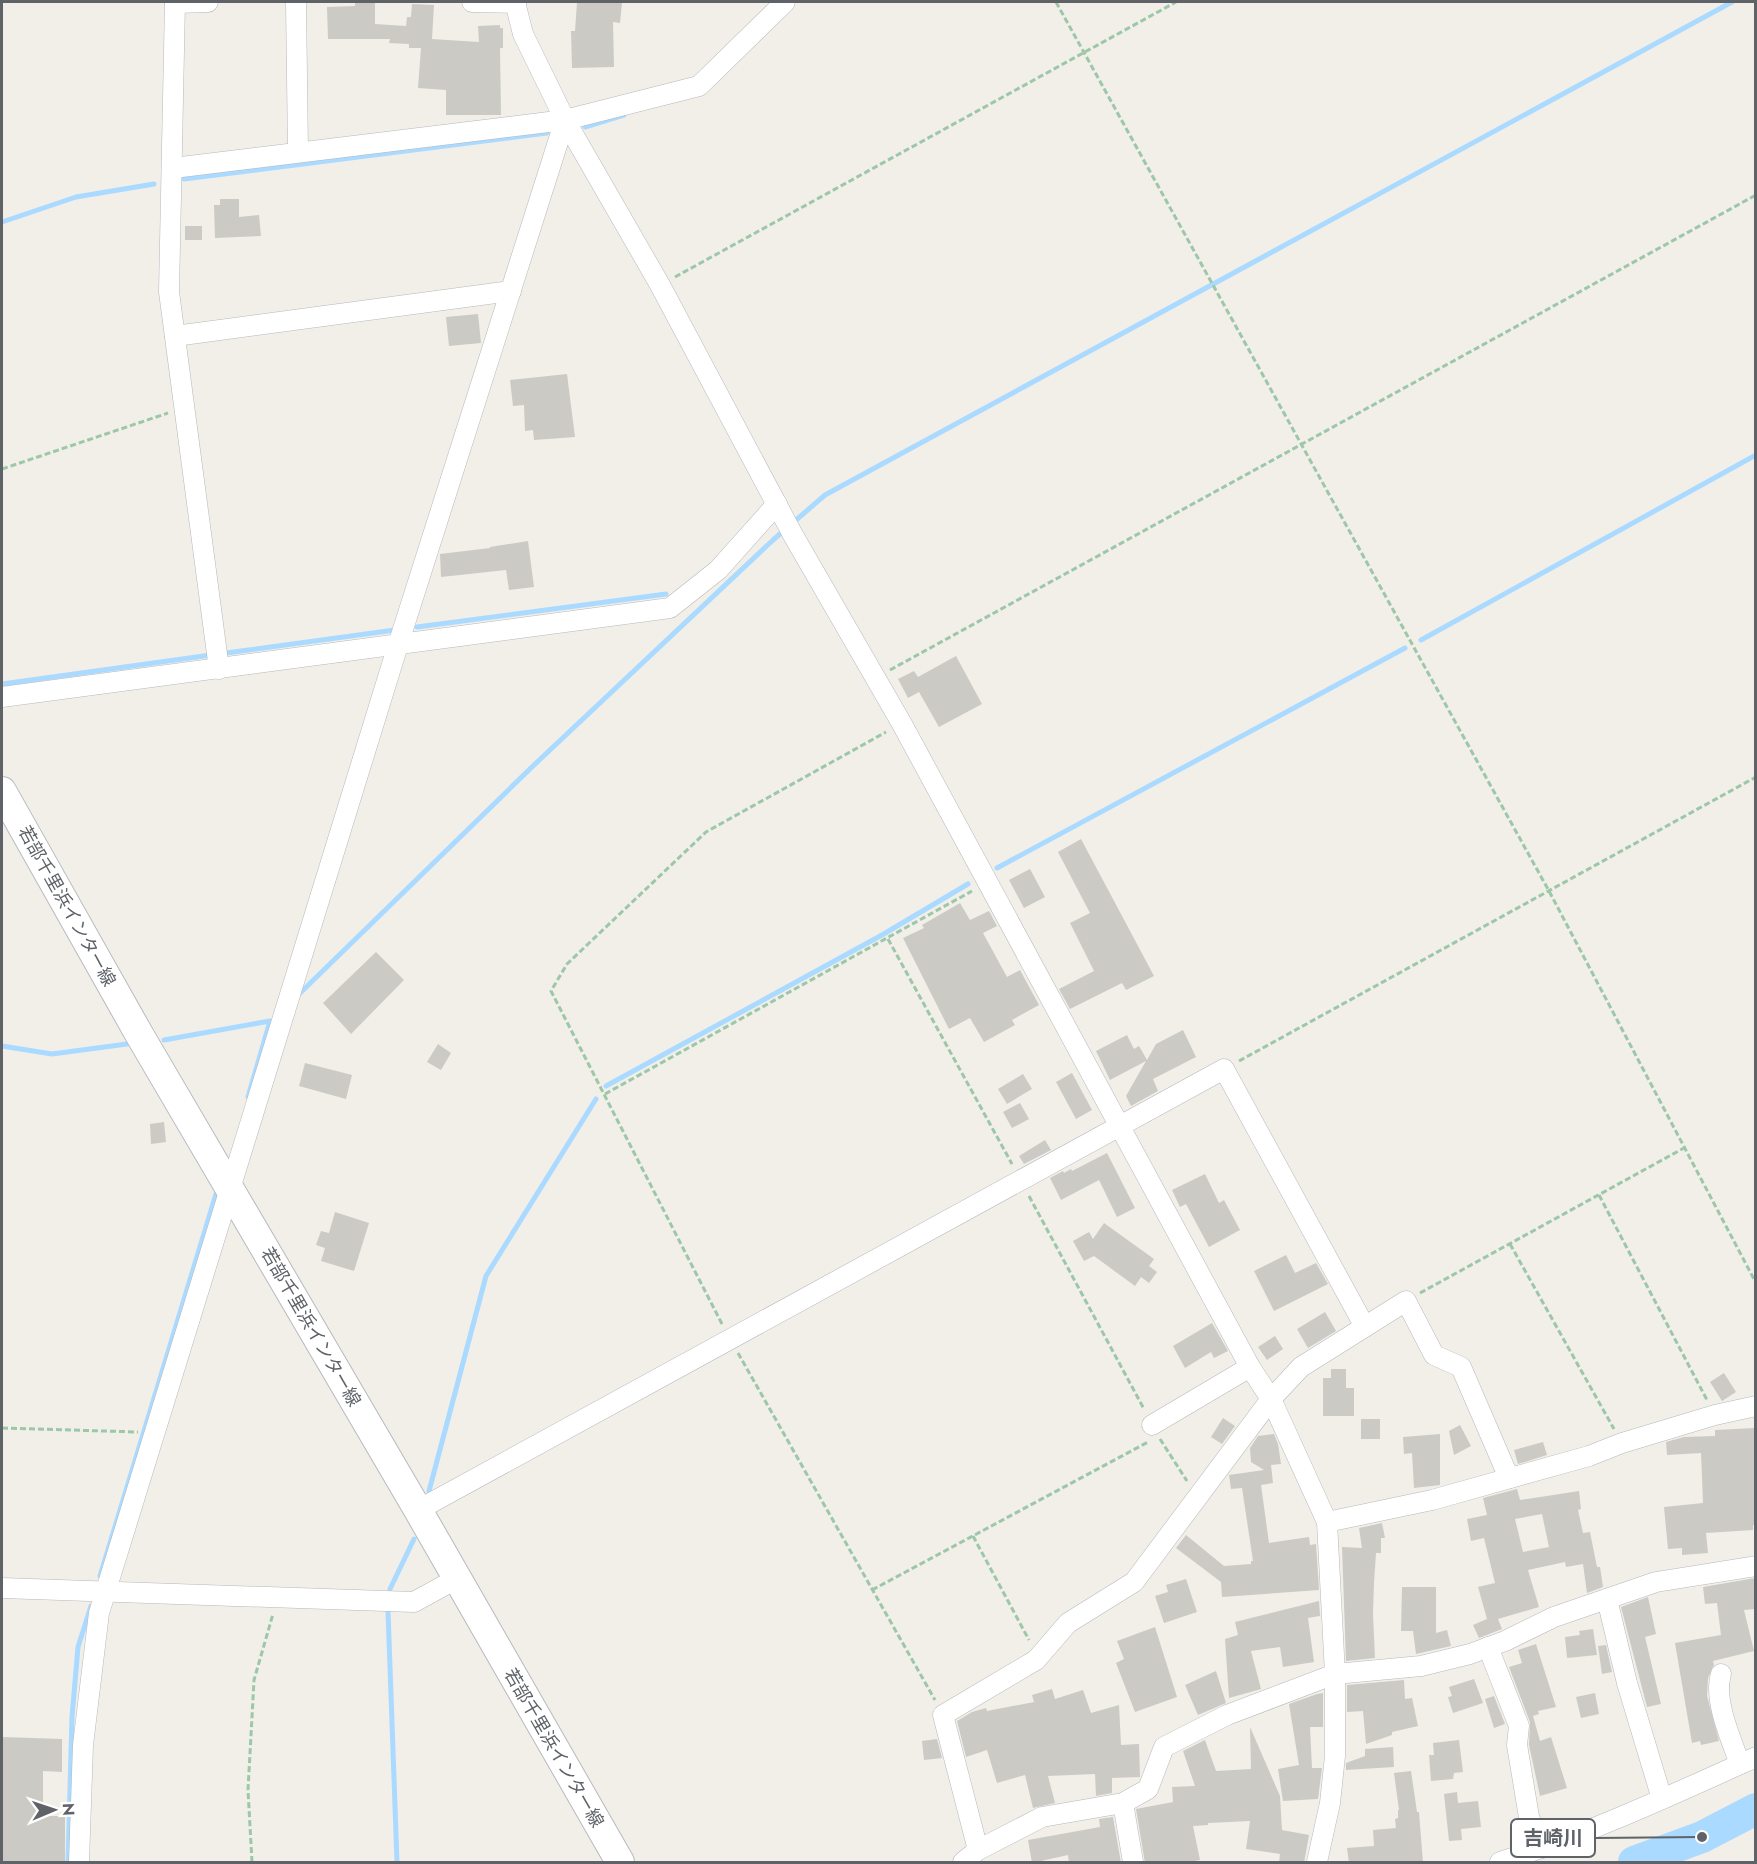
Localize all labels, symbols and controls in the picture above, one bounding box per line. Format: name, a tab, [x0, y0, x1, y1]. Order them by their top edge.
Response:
street label: 若部千里浜インター線	[12, 821, 122, 991]
street label: 若部千里浜インター線	[255, 1243, 367, 1411]
street label: 若部千里浜インター線	[498, 1664, 610, 1832]
north arrow	[24, 1780, 84, 1840]
text: N	[57, 1803, 80, 1816]
callout: 吉崎川	[1511, 1819, 1595, 1857]
text: 吉崎川	[1523, 1824, 1583, 1853]

